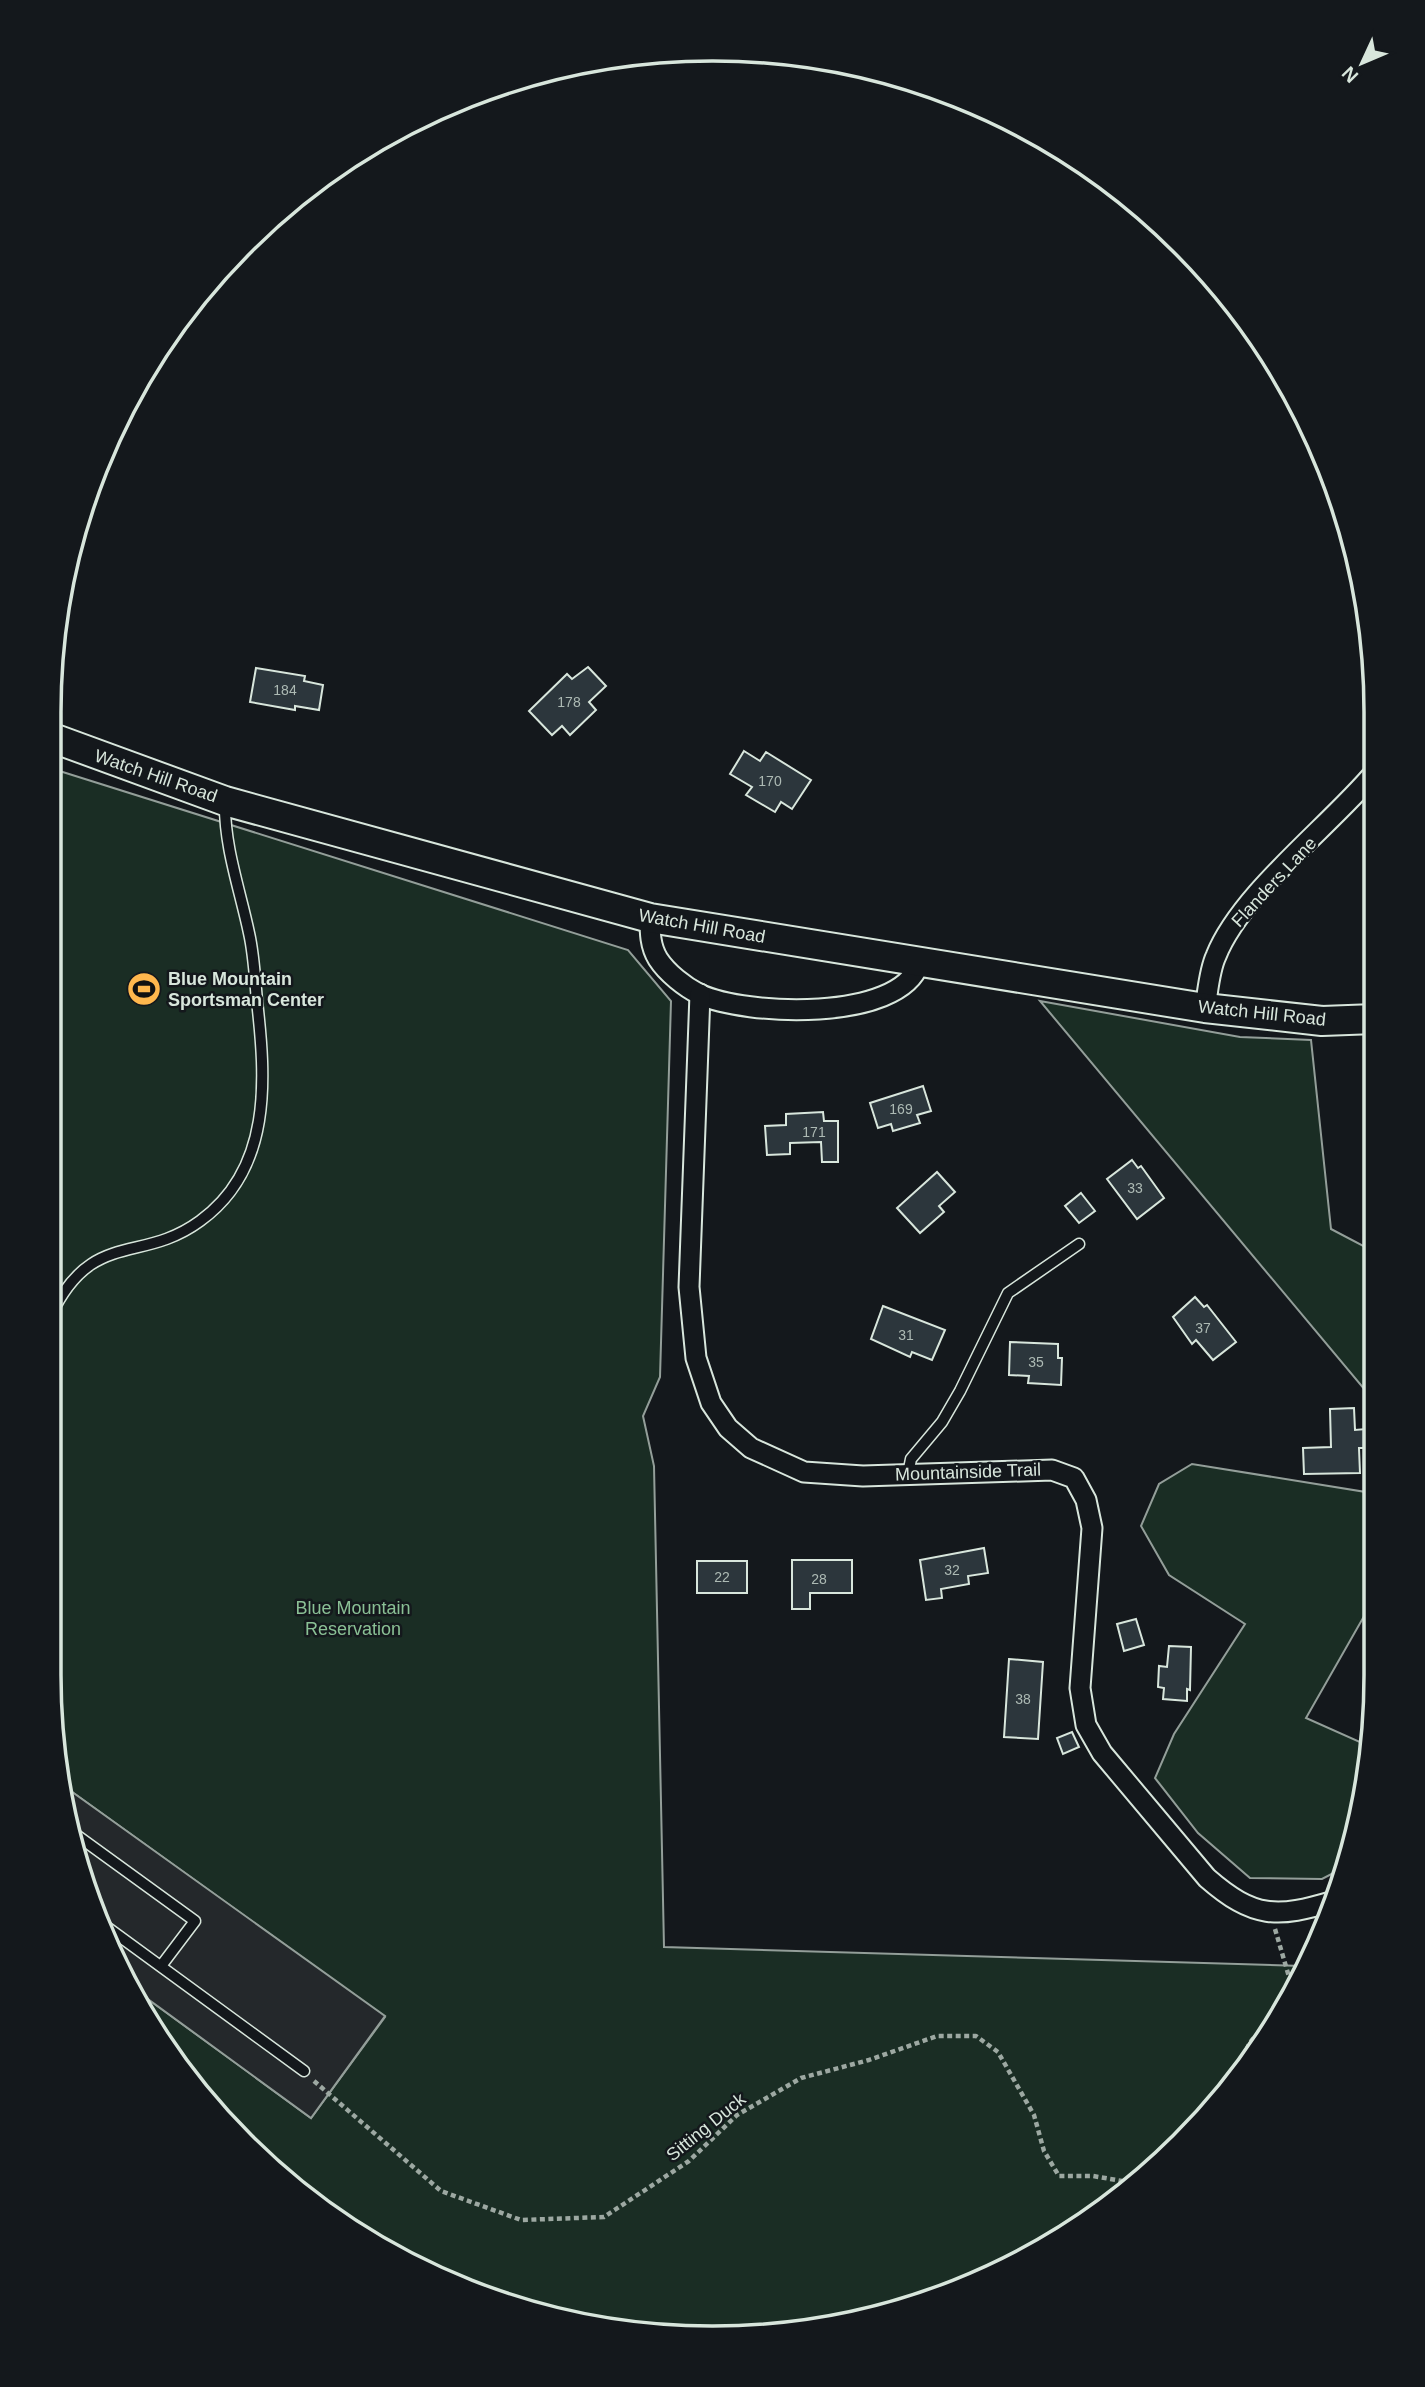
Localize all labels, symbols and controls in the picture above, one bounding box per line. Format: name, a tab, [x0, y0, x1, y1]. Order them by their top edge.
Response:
north arrow	[1327, 28, 1397, 98]
text: N	[1338, 62, 1362, 87]
house number: 184	[273, 682, 297, 698]
house number: 178	[557, 694, 581, 710]
street label: Watch Hill Road	[92, 746, 220, 806]
house number: 170	[758, 773, 782, 789]
street label: Flanders Lane	[1227, 833, 1321, 931]
street label: Watch Hill Road	[637, 905, 767, 947]
place label: Blue Mountain Sportsman Center	[168, 969, 324, 1010]
sports icon: Blue Mountain Sportsman Center	[125, 970, 163, 1008]
street label: Watch Hill Road	[1197, 996, 1327, 1030]
house number: 169	[889, 1101, 913, 1117]
house number: 171	[802, 1124, 826, 1140]
house number: 33	[1127, 1180, 1143, 1196]
house number: 37	[1195, 1320, 1211, 1336]
house number: 31	[898, 1327, 914, 1343]
house number: 35	[1028, 1354, 1044, 1370]
street label: Mountainside Trail	[895, 1459, 1041, 1485]
house number: 32	[944, 1562, 960, 1578]
house number: 22	[714, 1569, 730, 1585]
house number: 28	[811, 1571, 827, 1587]
park label: Blue Mountain Reservation	[295, 1598, 411, 1639]
house number: 38	[1015, 1691, 1031, 1707]
street label: Sitting Duck	[662, 2088, 750, 2165]

